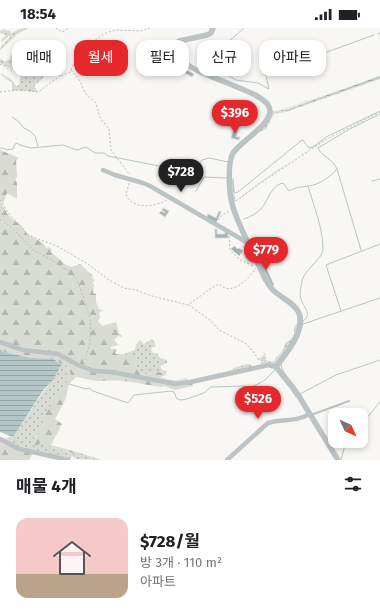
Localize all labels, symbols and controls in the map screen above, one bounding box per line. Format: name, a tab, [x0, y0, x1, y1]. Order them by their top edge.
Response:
text: 18:54	[20, 5, 56, 23]
chip: 매매	[12, 40, 66, 76]
chip: 월세	[74, 40, 128, 76]
chip: 필터	[136, 40, 189, 76]
chip: 신규	[197, 40, 251, 76]
chip: 아파트	[259, 40, 326, 76]
pin: $396	[211, 100, 259, 134]
text: $396	[221, 105, 249, 120]
pin: $728	[157, 159, 205, 193]
text: $728	[167, 164, 195, 179]
pin: $779	[242, 237, 290, 271]
text: $779	[253, 242, 279, 257]
pin: $526	[234, 386, 282, 420]
text: $526	[244, 391, 272, 406]
north arrow	[328, 408, 368, 448]
map controls	[328, 408, 368, 448]
icon: filters	[342, 473, 364, 495]
text: 매물 4개	[16, 476, 77, 497]
text: $728/월	[140, 531, 200, 552]
icon: home	[48, 534, 96, 582]
text: 방 3개 · 110 m²	[140, 555, 222, 570]
text: 아파트	[140, 574, 176, 589]

